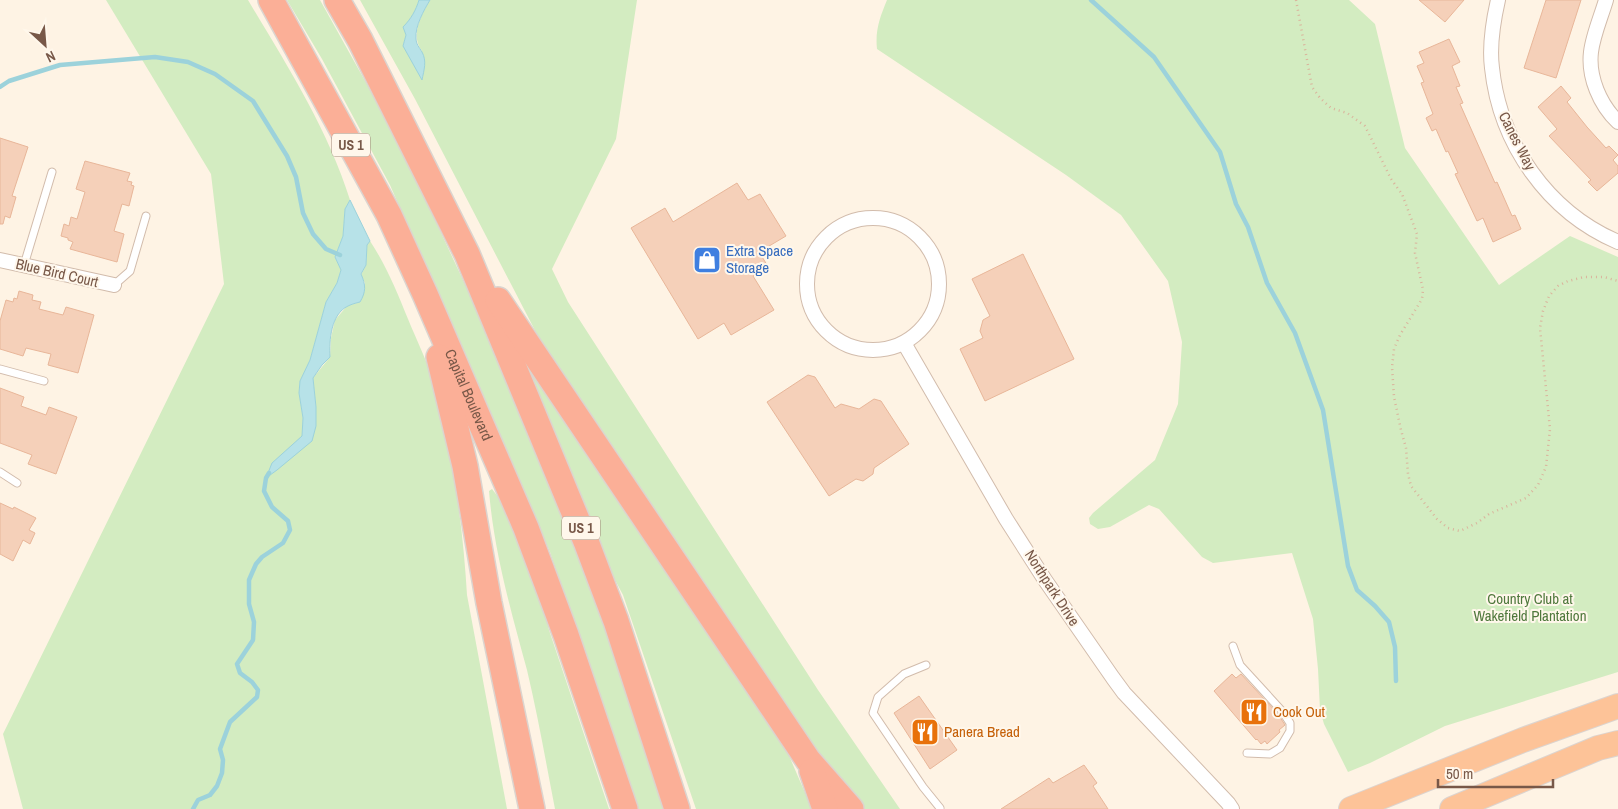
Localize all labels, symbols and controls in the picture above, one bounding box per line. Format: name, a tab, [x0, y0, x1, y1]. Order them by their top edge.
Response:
north arrow	[20, 20, 70, 70]
text: N	[43, 47, 58, 67]
street label: Canes Way	[1494, 108, 1542, 174]
road number: US 1	[332, 134, 370, 156]
place label: Extra Space Storage	[726, 240, 793, 278]
shop icon: Extra Space Storage	[692, 245, 722, 275]
street label: Blue Bird Court	[14, 253, 101, 292]
street label: Capital Boulevard	[440, 346, 498, 444]
road number: US 1	[562, 516, 600, 540]
street label: Northpark Drive	[1020, 546, 1085, 630]
park label: Country Club at Wakefield Plantation	[1473, 588, 1587, 626]
restaurant icon: Cook Out	[1239, 697, 1269, 727]
place label: Cook Out	[1273, 701, 1326, 722]
restaurant icon: Panera Bread	[910, 717, 940, 747]
place label: Panera Bread	[944, 721, 1020, 742]
scale bar	[1438, 756, 1553, 788]
text: 50 m	[1446, 763, 1473, 784]

